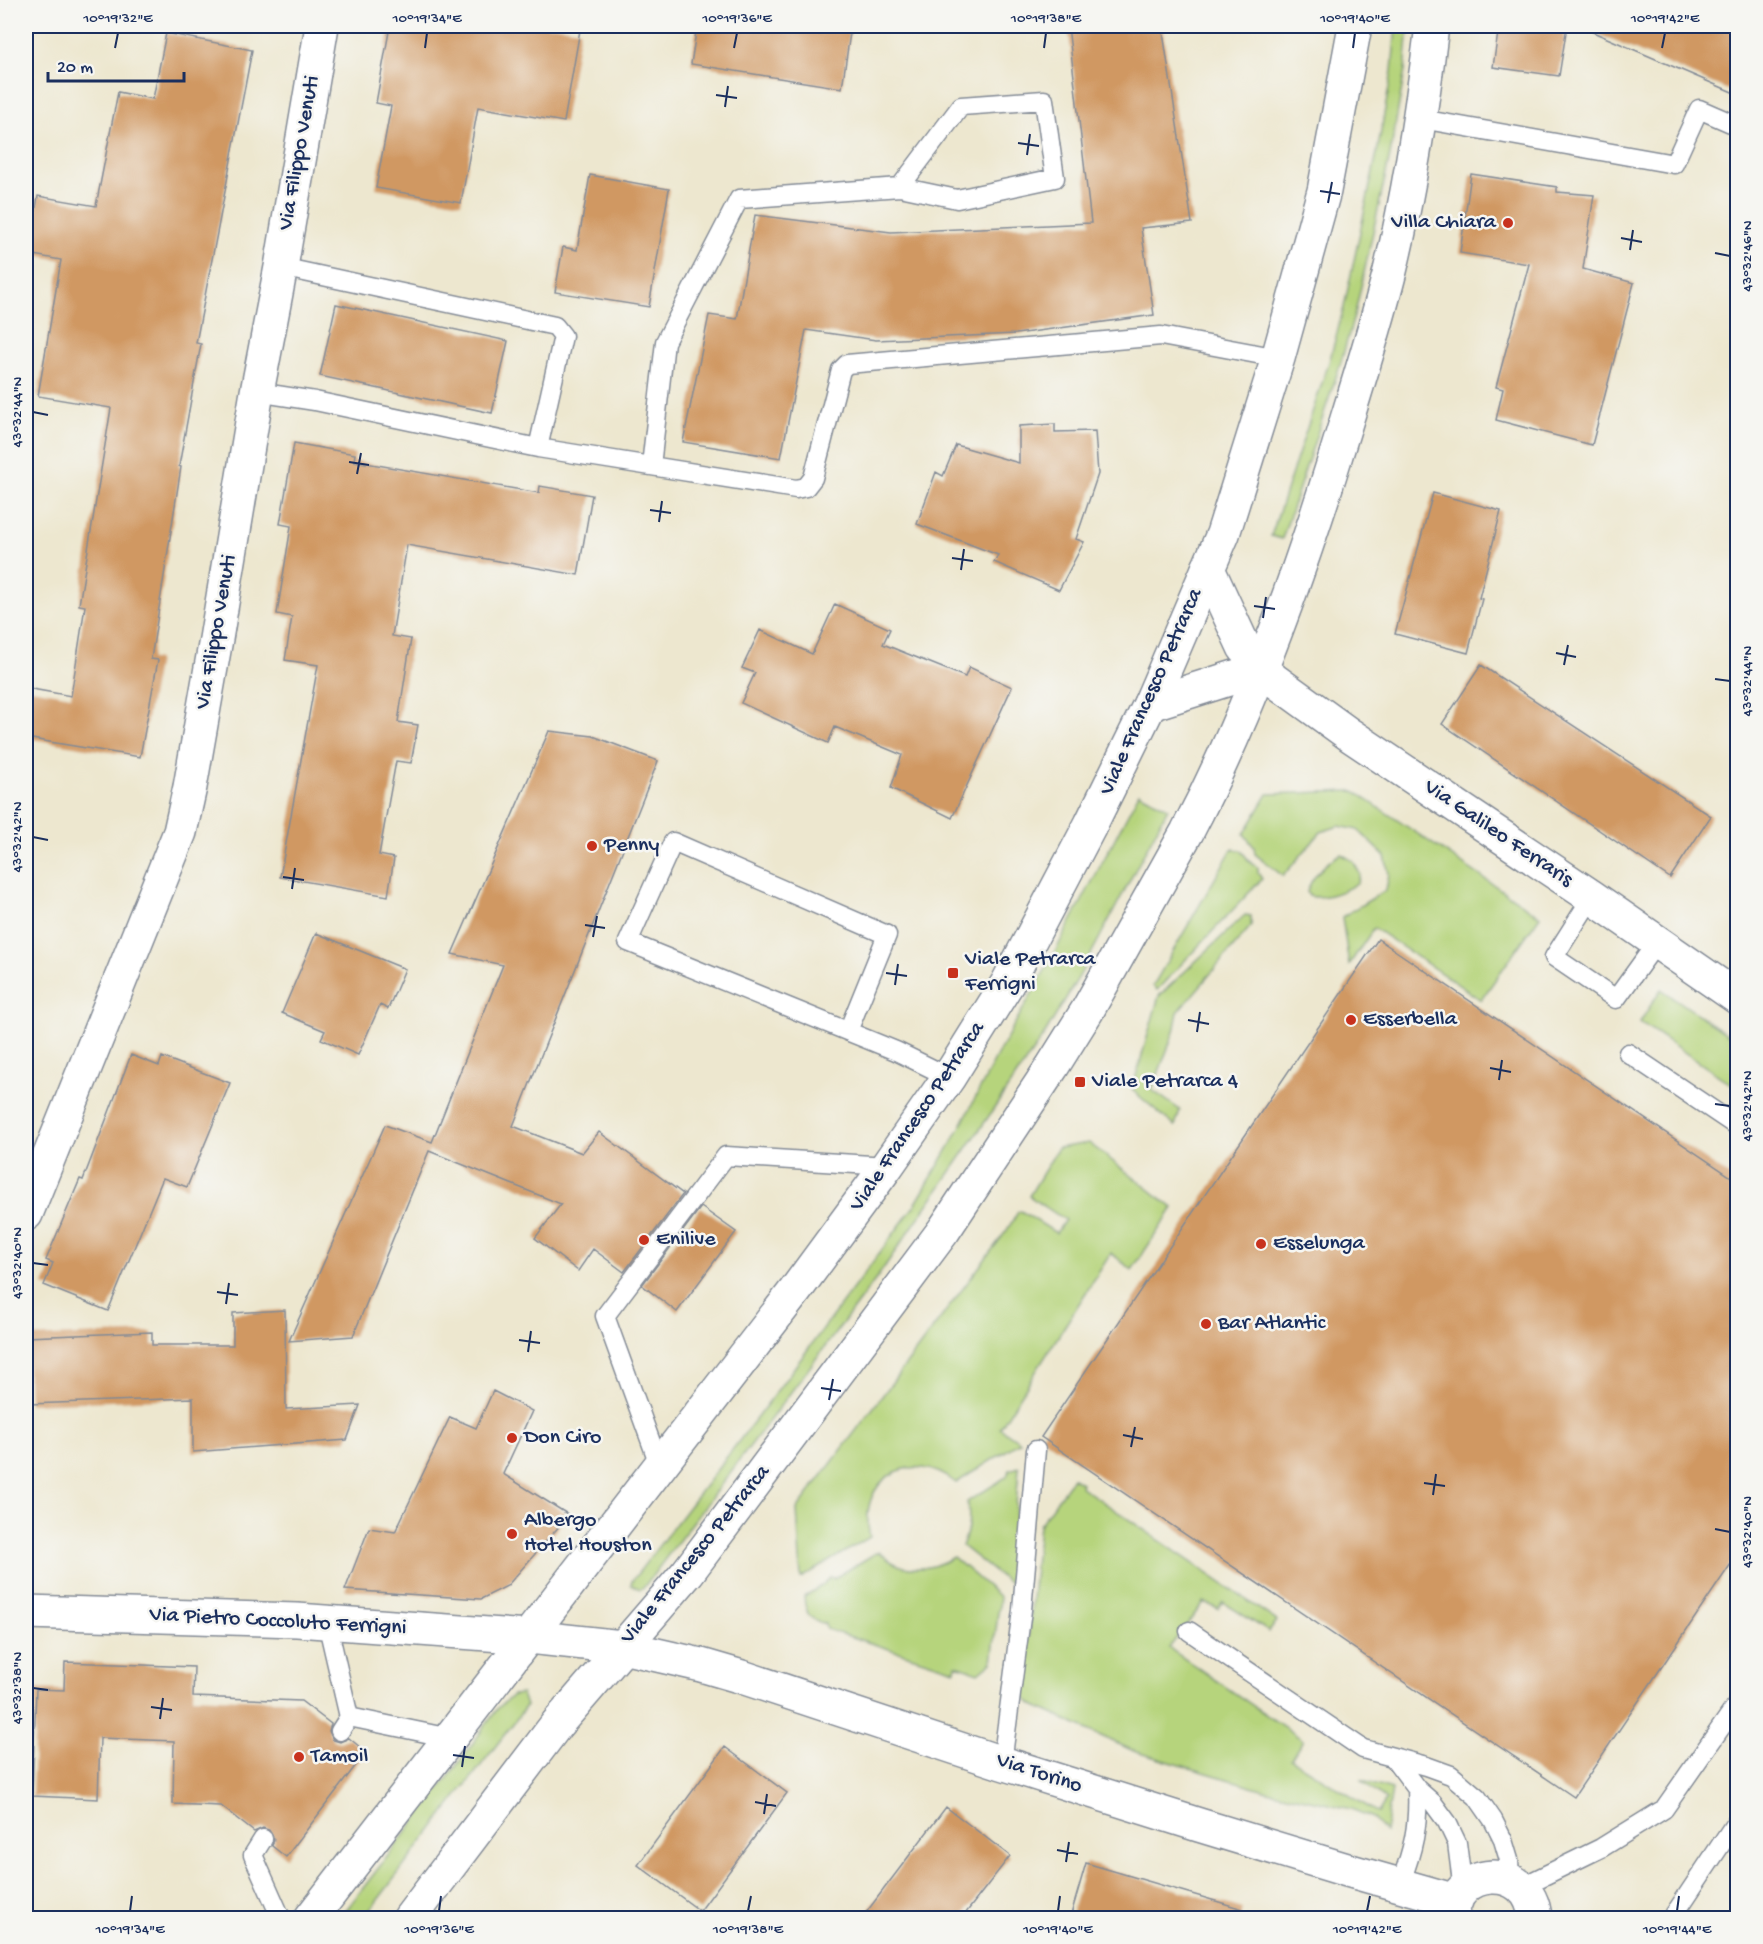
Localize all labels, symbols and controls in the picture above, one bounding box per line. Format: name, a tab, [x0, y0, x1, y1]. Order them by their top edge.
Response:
text: 10°19'32"E	[82, 10, 153, 28]
text: 10°19'34"E	[391, 10, 462, 28]
text: 10°19'36"E	[701, 10, 772, 28]
text: 10°19'38"E	[1010, 10, 1082, 28]
text: 10°19'40"E	[1319, 10, 1391, 28]
text: 10°19'42"E	[1630, 10, 1700, 28]
scale bar	[48, 45, 184, 83]
text: 20 m	[57, 58, 93, 79]
street label: Via Filippo Venuti	[273, 74, 326, 233]
place label: Villa Chiara	[1390, 210, 1497, 236]
marker: Villa Chiara	[1501, 216, 1515, 230]
text: 43°32'46"N	[1739, 220, 1757, 292]
text: 43°32'44"N	[9, 376, 27, 447]
street label: Via Filippo Venuti	[190, 553, 243, 712]
street label: Viale Francesco Petrarca	[1094, 584, 1210, 800]
text: 43°32'44"N	[1739, 645, 1757, 716]
street label: Via Galileo Ferraris	[1418, 774, 1578, 894]
text: 43°32'42"N	[9, 801, 27, 873]
place label: Penny	[603, 833, 659, 859]
marker: Penny	[585, 839, 599, 853]
place label: Viale Petrarca Ferrigni	[964, 947, 1096, 998]
marker: Viale Petrarca Ferrigni	[946, 966, 960, 980]
place label: Esserbella	[1363, 1007, 1458, 1033]
marker: Esserbella	[1344, 1013, 1358, 1027]
street label: Viale Francesco Petrarca	[844, 1017, 992, 1218]
place label: Viale Petrarca 4	[1091, 1069, 1239, 1095]
text: 43°32'42"N	[1739, 1070, 1757, 1142]
marker: Viale Petrarca 4	[1073, 1075, 1087, 1089]
text: 43°32'40"N	[9, 1227, 27, 1299]
place label: Enilive	[656, 1227, 716, 1253]
place label: Esselunga	[1273, 1231, 1365, 1257]
marker: Enilive	[637, 1233, 651, 1247]
marker: Esselunga	[1254, 1237, 1268, 1251]
place label: Bar Atlantic	[1217, 1311, 1327, 1337]
marker: Bar Atlantic	[1199, 1317, 1213, 1331]
place label: Don Ciro	[522, 1425, 601, 1451]
marker: Don Ciro	[505, 1431, 519, 1445]
street label: Viale Francesco Petrarca	[615, 1459, 777, 1651]
text: 43°32'40"N	[1739, 1496, 1757, 1568]
place label: Albergo Hotel Houston	[524, 1508, 652, 1559]
marker: Albergo Hotel Houston	[505, 1527, 519, 1541]
street label: Via Pietro Coccoluto Ferrigni	[148, 1602, 407, 1642]
text: 43°32'38"N	[9, 1651, 27, 1724]
place label: Tamoil	[309, 1744, 368, 1770]
street label: Via Torino	[992, 1748, 1085, 1800]
marker: Tamoil	[292, 1750, 306, 1764]
text: 10°19'34"E	[94, 1921, 165, 1939]
text: 10°19'36"E	[403, 1921, 474, 1939]
text: 10°19'38"E	[712, 1921, 784, 1939]
text: 10°19'40"E	[1022, 1921, 1094, 1939]
text: 10°19'42"E	[1332, 1921, 1402, 1939]
text: 10°19'44"E	[1642, 1921, 1712, 1939]

